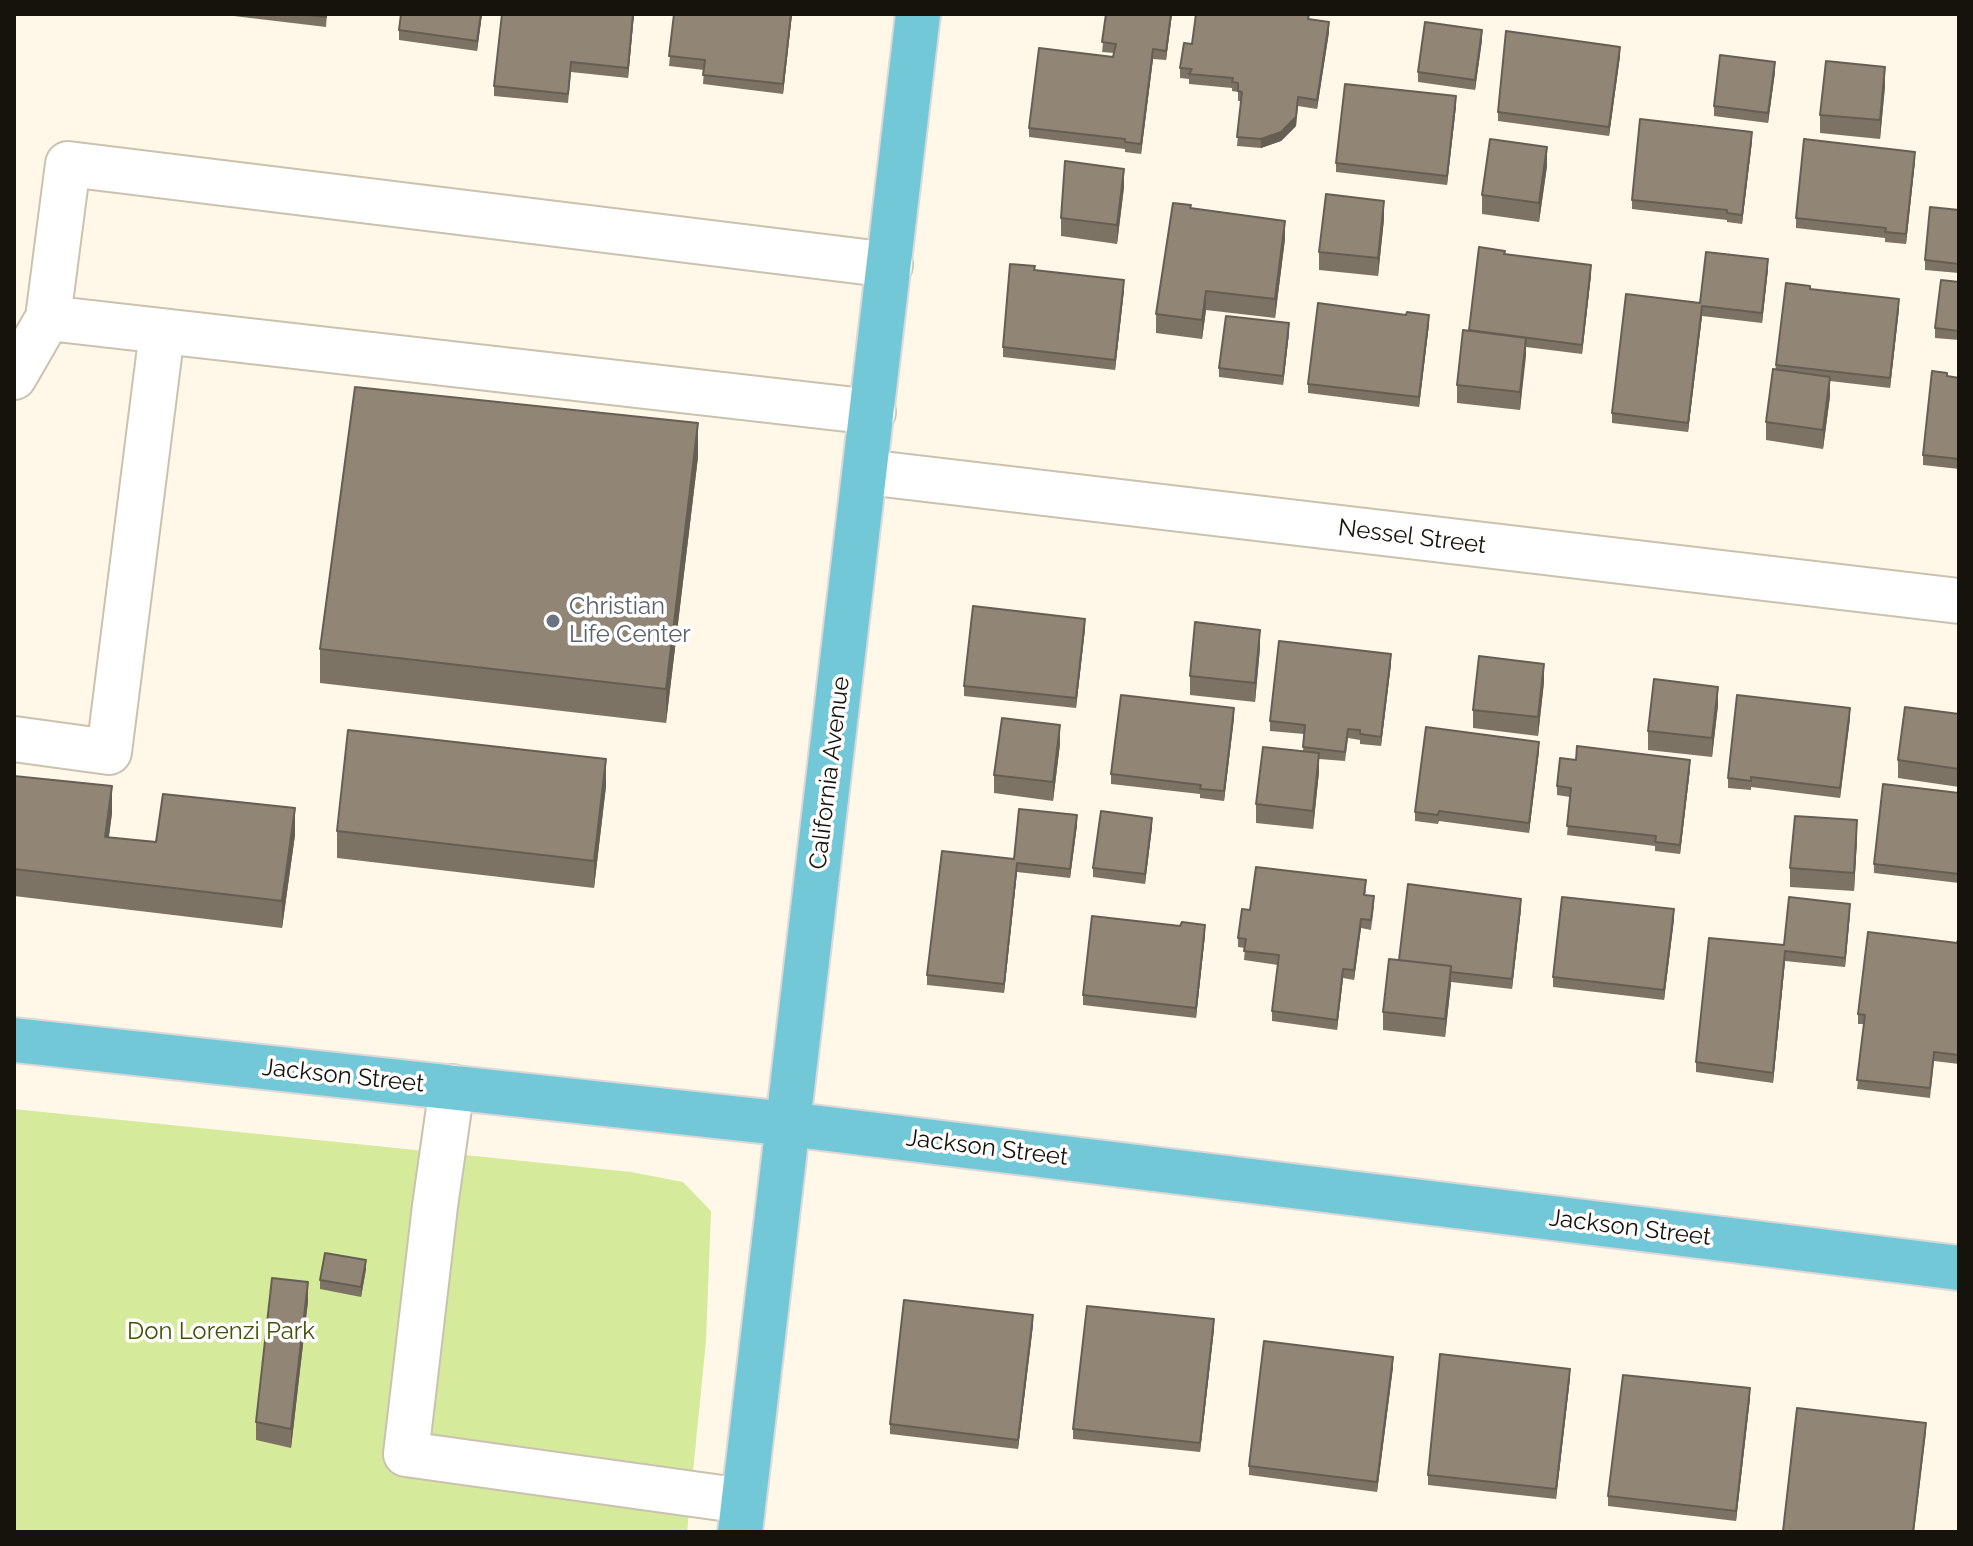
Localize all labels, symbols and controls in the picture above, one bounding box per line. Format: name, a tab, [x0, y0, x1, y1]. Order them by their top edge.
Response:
street label: Nessel Street	[1336, 514, 1488, 560]
place label: Christian Life Center	[569, 593, 691, 649]
marker: Christian Life Center	[544, 612, 562, 630]
street label: California Avenue	[804, 675, 856, 871]
street label: Jackson Street	[261, 1053, 425, 1099]
street label: Jackson Street	[904, 1124, 1070, 1172]
street label: Jackson Street	[1547, 1204, 1713, 1252]
park label: Don Lorenzi Park	[127, 1318, 315, 1346]

